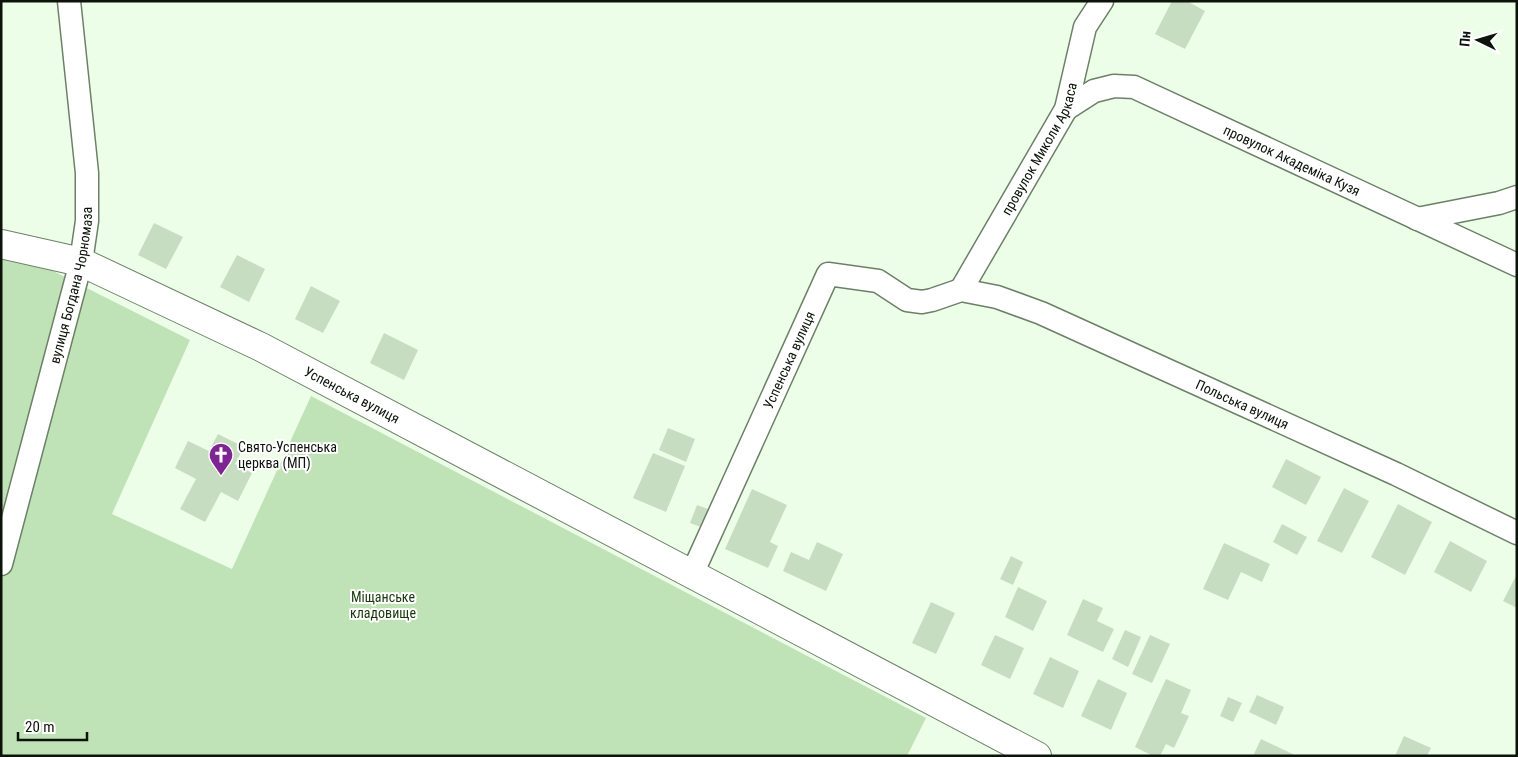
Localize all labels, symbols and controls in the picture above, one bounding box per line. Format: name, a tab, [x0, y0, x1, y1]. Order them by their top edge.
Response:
north arrow	[1453, 15, 1503, 65]
text: Пн	[1456, 30, 1474, 47]
street label: провулок Миколи Аркаса	[998, 81, 1080, 218]
street label: провулок Академіка Кузя	[1221, 122, 1363, 199]
street label: вулиця Богдана Чорномаза	[46, 207, 95, 365]
street label: Успенська вулиця	[760, 309, 818, 411]
street label: Успенська вулиця	[302, 363, 402, 427]
street label: Польська вулиця	[1193, 376, 1291, 432]
place label: Свято-Успенська церква (МП)	[238, 439, 337, 472]
church icon: Свято-Успенська церква (МП)	[208, 442, 234, 476]
park label: Міщанське кладовище	[350, 589, 416, 621]
scale bar	[18, 710, 86, 742]
text: 20 m	[25, 718, 55, 736]

